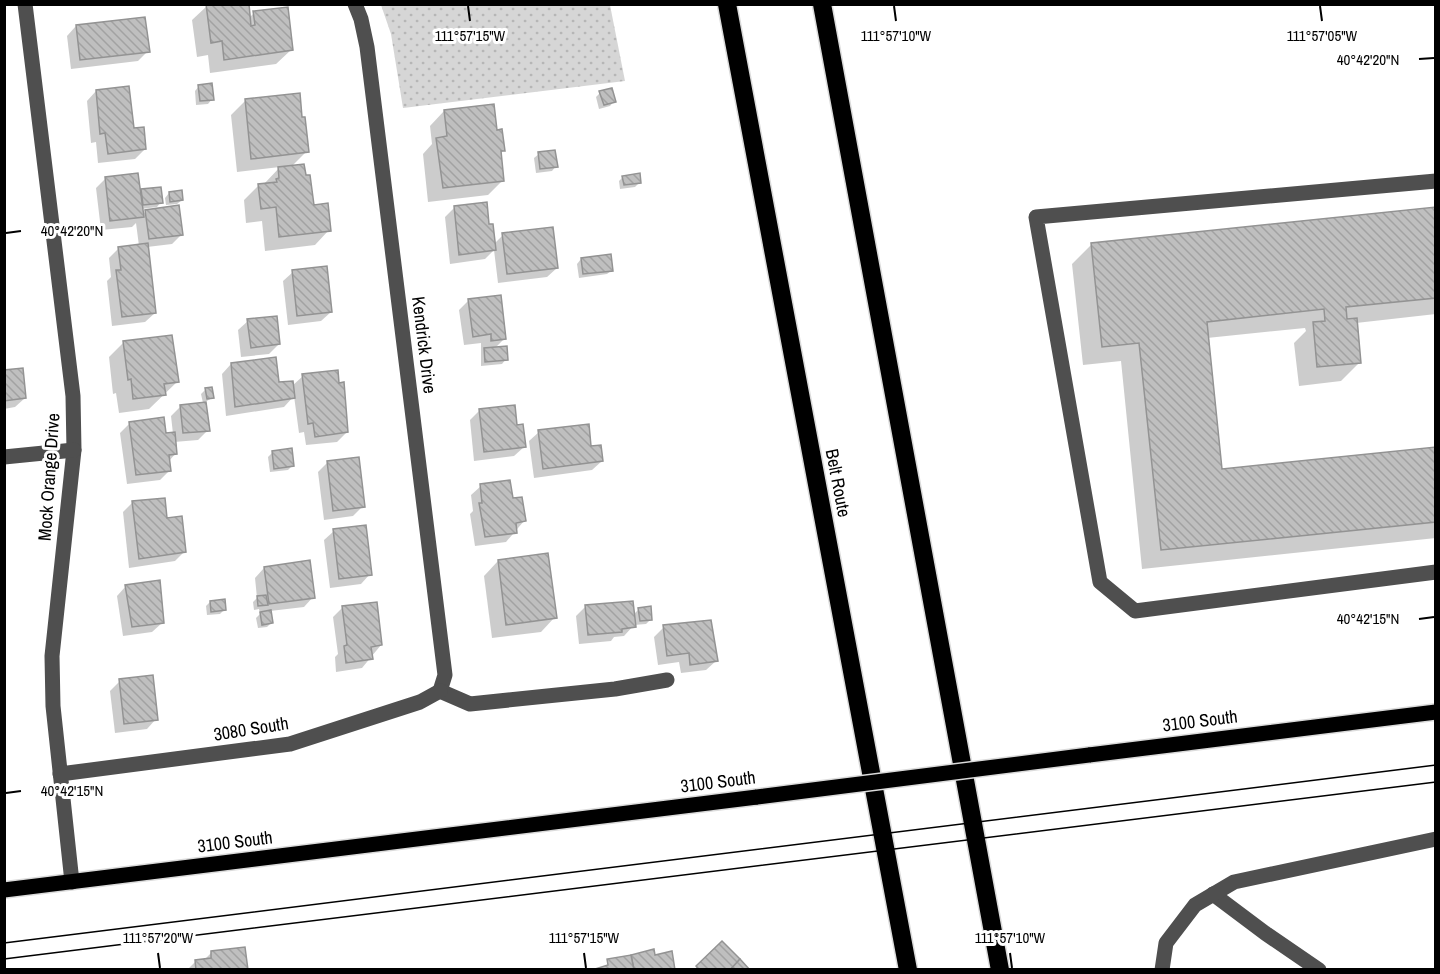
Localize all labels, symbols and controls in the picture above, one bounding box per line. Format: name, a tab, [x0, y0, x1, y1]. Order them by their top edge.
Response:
text: 111°57'15"W	[435, 25, 506, 46]
text: 111°57'10"W	[861, 25, 932, 46]
text: 111°57'05"W	[1287, 25, 1358, 46]
text: 40°42'20"N	[1337, 49, 1399, 70]
text: 40°42'20"N	[41, 220, 103, 241]
street label: Kendrick Drive	[406, 295, 443, 395]
street label: Mock Orange Drive	[32, 412, 65, 542]
street label: Belt Route	[820, 447, 857, 519]
text: 40°42'15"N	[1337, 608, 1399, 629]
street label: 3100 South	[1161, 703, 1239, 738]
street label: 3080 South	[212, 710, 290, 747]
street label: 3100 South	[679, 764, 757, 799]
text: 40°42'15"N	[41, 780, 103, 801]
street label: 3100 South	[196, 824, 274, 859]
text: 111°57'20"W	[123, 927, 194, 948]
text: 111°57'15"W	[549, 927, 620, 948]
text: 111°57'10"W	[975, 927, 1046, 948]

